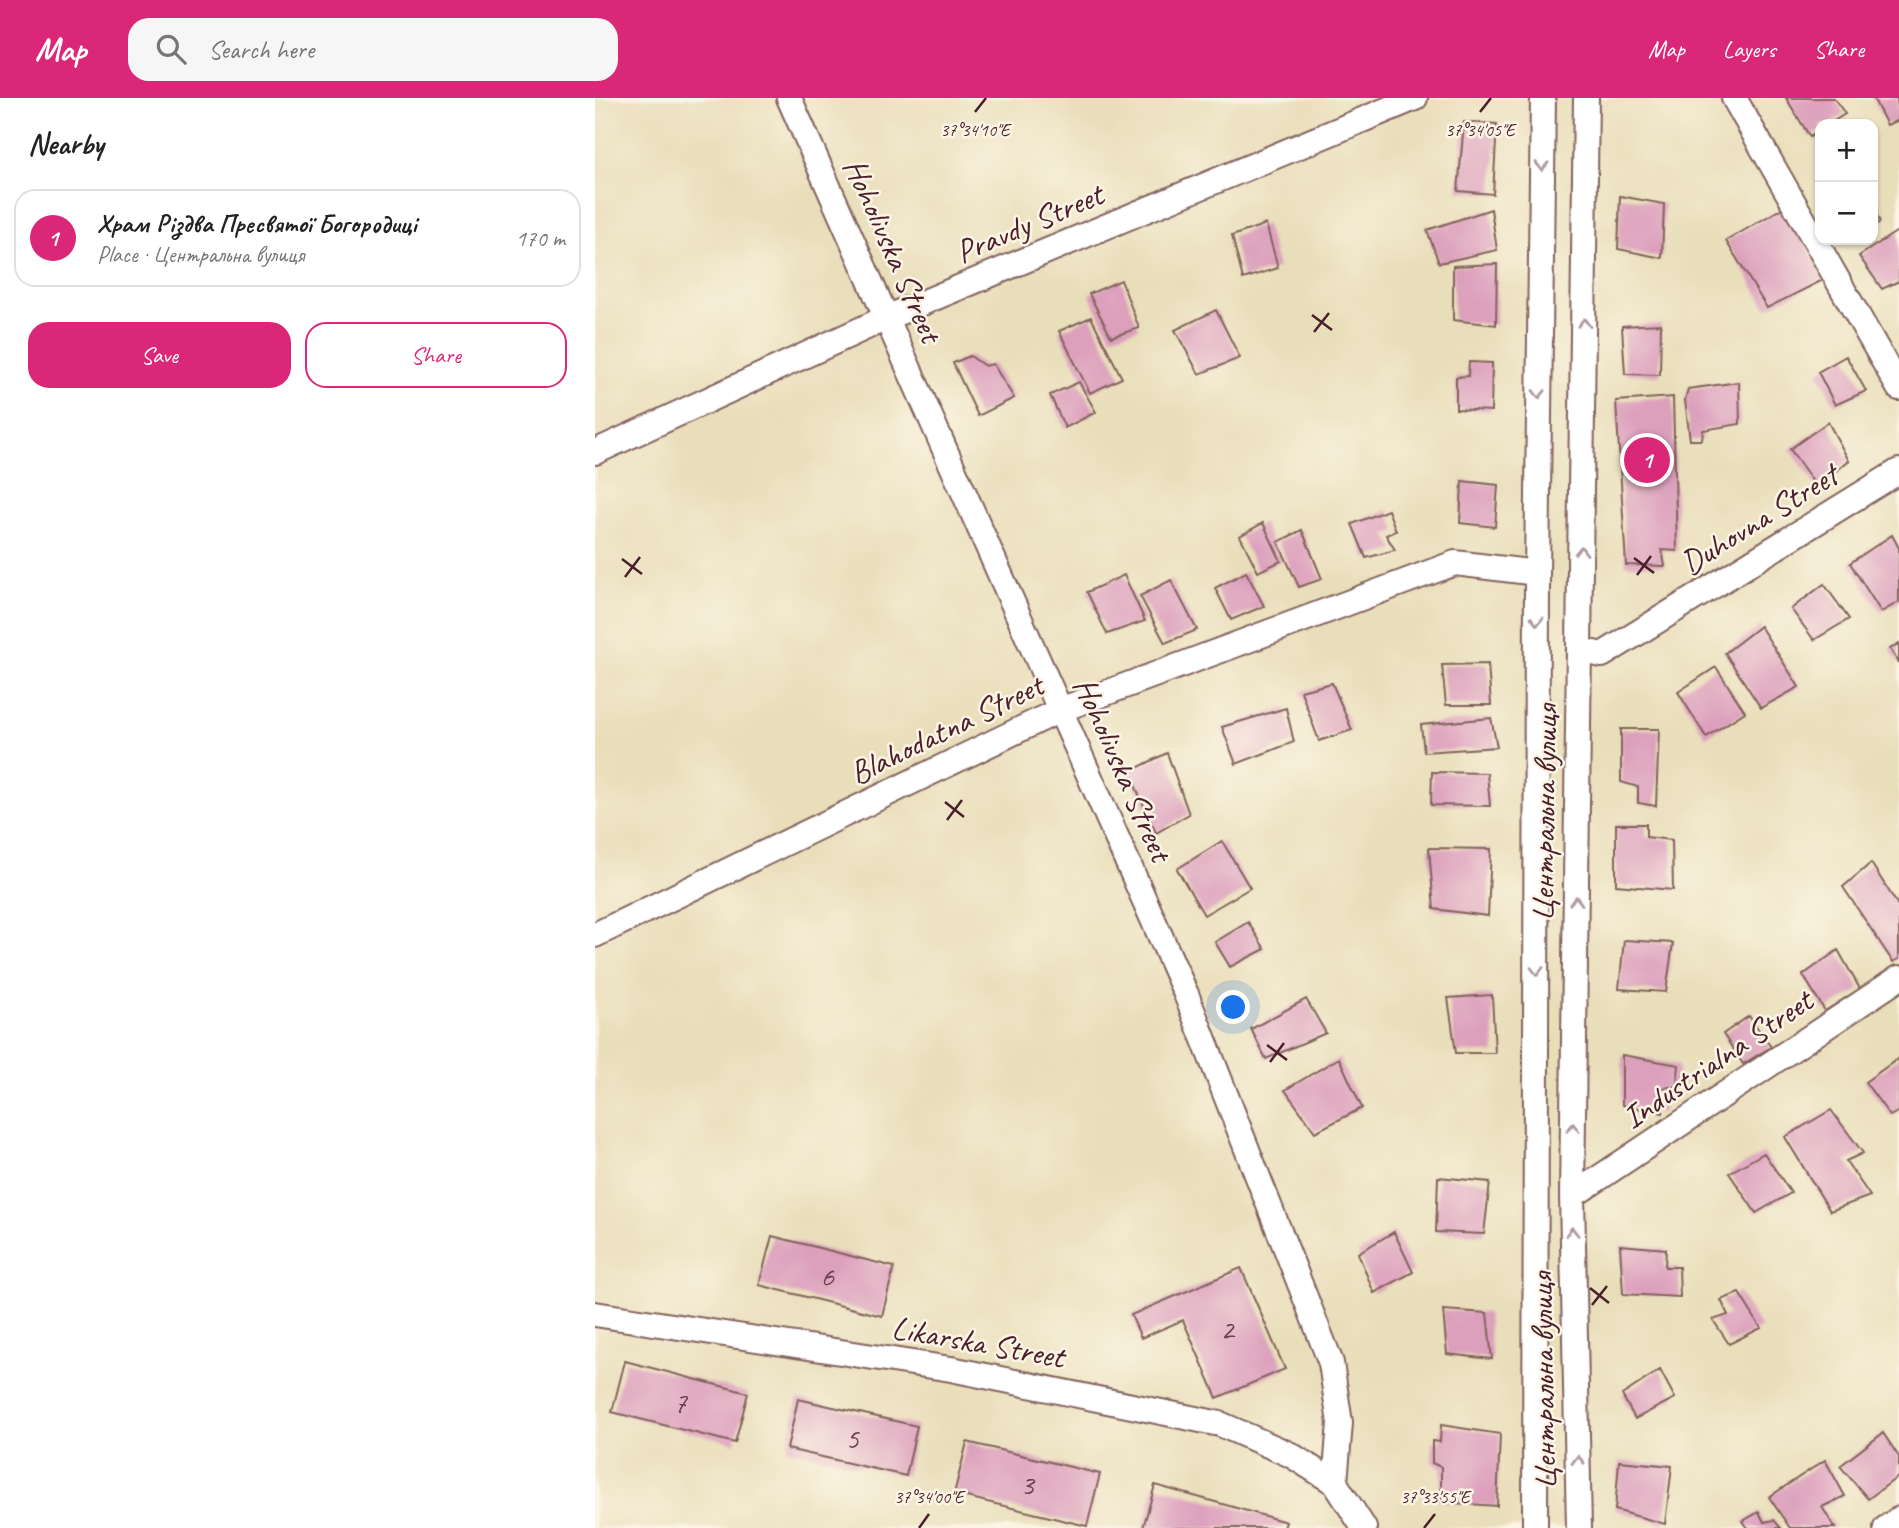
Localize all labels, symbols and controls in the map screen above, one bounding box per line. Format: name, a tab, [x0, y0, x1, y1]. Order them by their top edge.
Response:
search box	[128, 18, 618, 81]
text: Map	[35, 28, 86, 70]
icon: search	[152, 30, 190, 68]
text: Search here	[208, 33, 314, 66]
text: Map	[1648, 34, 1685, 64]
text: Layers	[1723, 34, 1776, 64]
text: Share	[1814, 34, 1864, 64]
text: 37°34'10"E	[940, 119, 1012, 141]
text: 37°34'05"E	[1445, 119, 1517, 141]
map controls	[1815, 119, 1878, 245]
button: +	[1815, 119, 1878, 182]
text: Nearby	[28, 125, 104, 163]
street label: Hoholivska Street	[834, 152, 953, 351]
one-way arrow	[1534, 161, 1550, 172]
street label: Pravdy Street	[949, 172, 1112, 273]
button: −	[1815, 182, 1878, 245]
text: Храм Різдва Пресвятої Богородиці	[97, 207, 417, 240]
text: 1	[48, 224, 58, 253]
text: 170 m	[516, 224, 565, 253]
text: Place · Центральна вулиця	[97, 240, 304, 269]
one-way arrow	[1576, 317, 1592, 328]
button: Save	[28, 322, 291, 388]
button: Share	[305, 322, 567, 388]
one-way arrow	[1532, 388, 1547, 399]
pin: 1	[1624, 434, 1670, 486]
street label: Duhovna Street	[1673, 452, 1849, 584]
one-way arrow	[1574, 545, 1589, 556]
one-way arrow	[1529, 616, 1545, 627]
street label: Blahodatna Street	[842, 663, 1052, 794]
street label: Hoholivska Street	[1064, 671, 1183, 870]
street label: Центральна вулиця	[1521, 701, 1567, 922]
one-way arrow	[1568, 895, 1584, 905]
one-way arrow	[1529, 966, 1545, 977]
street label: Industrialna Street	[1614, 978, 1823, 1138]
your location	[1216, 990, 1250, 1024]
one-way arrow	[1565, 1122, 1580, 1133]
one-way arrow	[1565, 1227, 1580, 1238]
house number: 6	[820, 1257, 835, 1295]
street label: Центральна вулиця	[1520, 1269, 1566, 1490]
street label: Likarska Street	[889, 1306, 1070, 1378]
house number: 2	[1220, 1310, 1236, 1348]
house number: 7	[673, 1383, 688, 1421]
house number: 5	[845, 1419, 860, 1457]
one-way arrow	[1570, 1454, 1585, 1465]
house number: 3	[1020, 1465, 1036, 1503]
text: 37°34'00"E	[894, 1486, 966, 1508]
text: 37°33'55"E	[1400, 1486, 1472, 1508]

